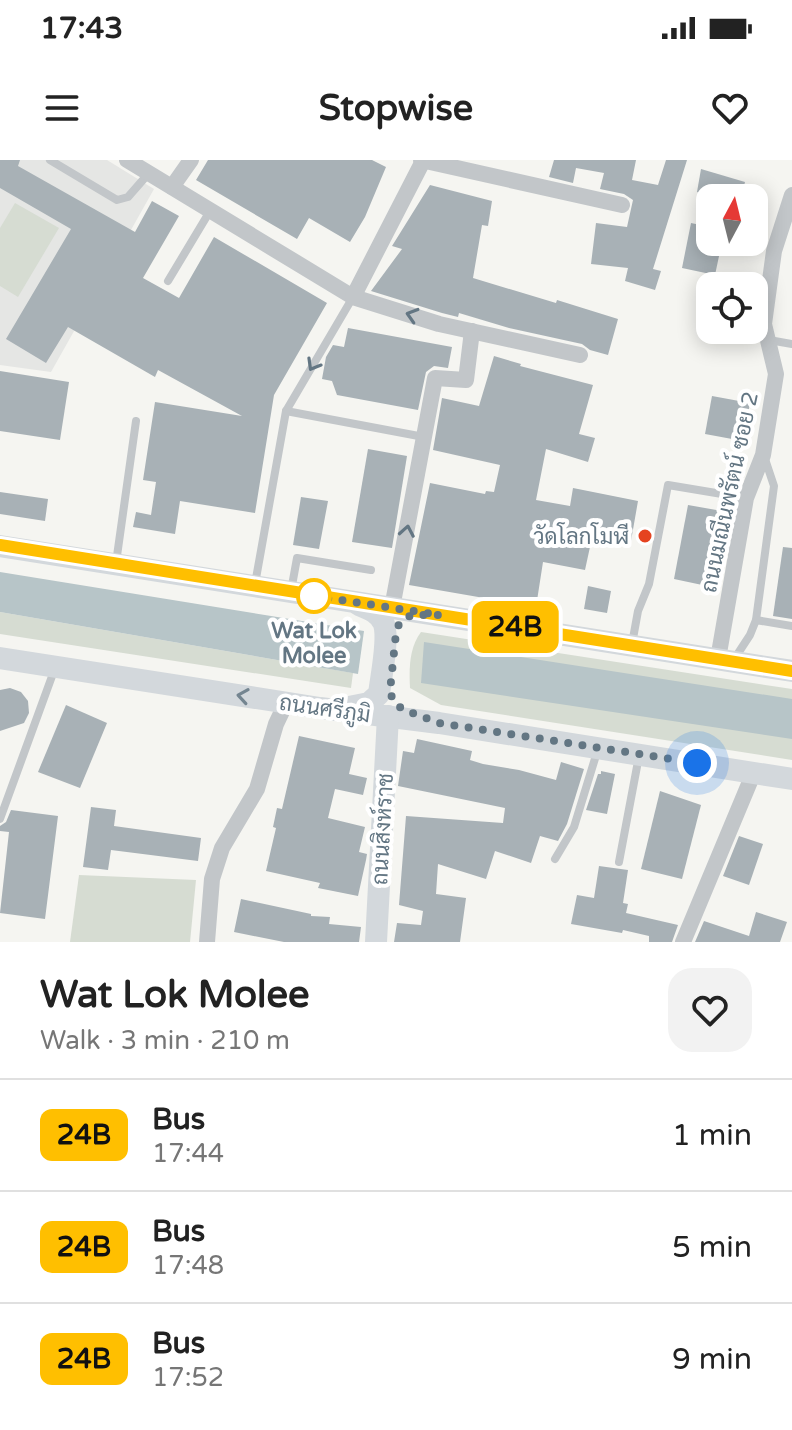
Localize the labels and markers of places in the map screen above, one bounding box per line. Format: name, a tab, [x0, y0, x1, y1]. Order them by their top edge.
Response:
place label: วัดโลกโมฬี	[533, 522, 629, 550]
marker: วัดโลกโมฬี	[636, 527, 654, 545]
marker: Wat Lok Molee	[297, 579, 331, 613]
place label: Wat Lok Molee	[271, 618, 357, 669]

